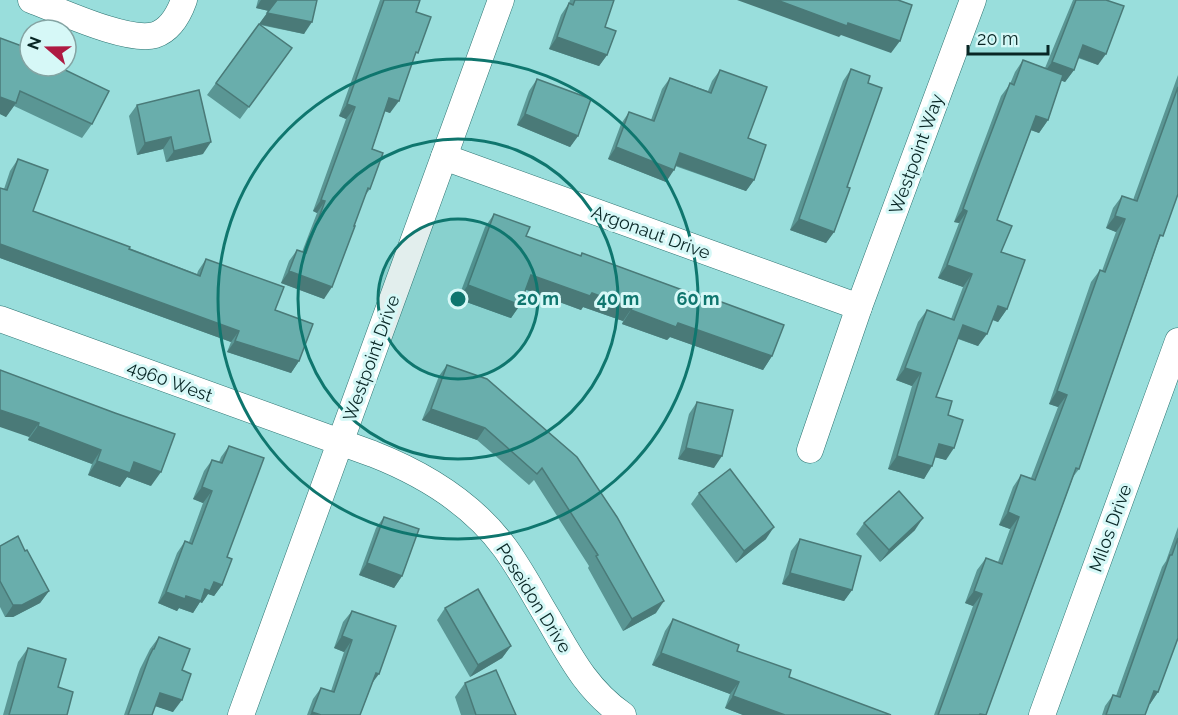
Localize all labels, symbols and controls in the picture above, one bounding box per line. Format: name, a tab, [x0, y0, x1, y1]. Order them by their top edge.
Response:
north arrow	[18, 18, 78, 78]
scale bar	[968, 18, 1048, 56]
text: 20 m	[977, 28, 1019, 49]
text: N	[23, 34, 45, 52]
street label: Westpoint Way	[885, 91, 948, 217]
street label: Argonaut Drive	[589, 201, 714, 263]
text: 20 m	[517, 288, 559, 309]
text: 40 m	[597, 288, 639, 309]
text: 60 m	[676, 288, 720, 309]
centre of rings	[448, 289, 468, 309]
street label: Westpoint Drive	[338, 292, 404, 424]
street label: 4960 West	[125, 356, 215, 406]
street label: Milos Drive	[1084, 481, 1136, 575]
street label: Poseidon Drive	[492, 539, 576, 657]

